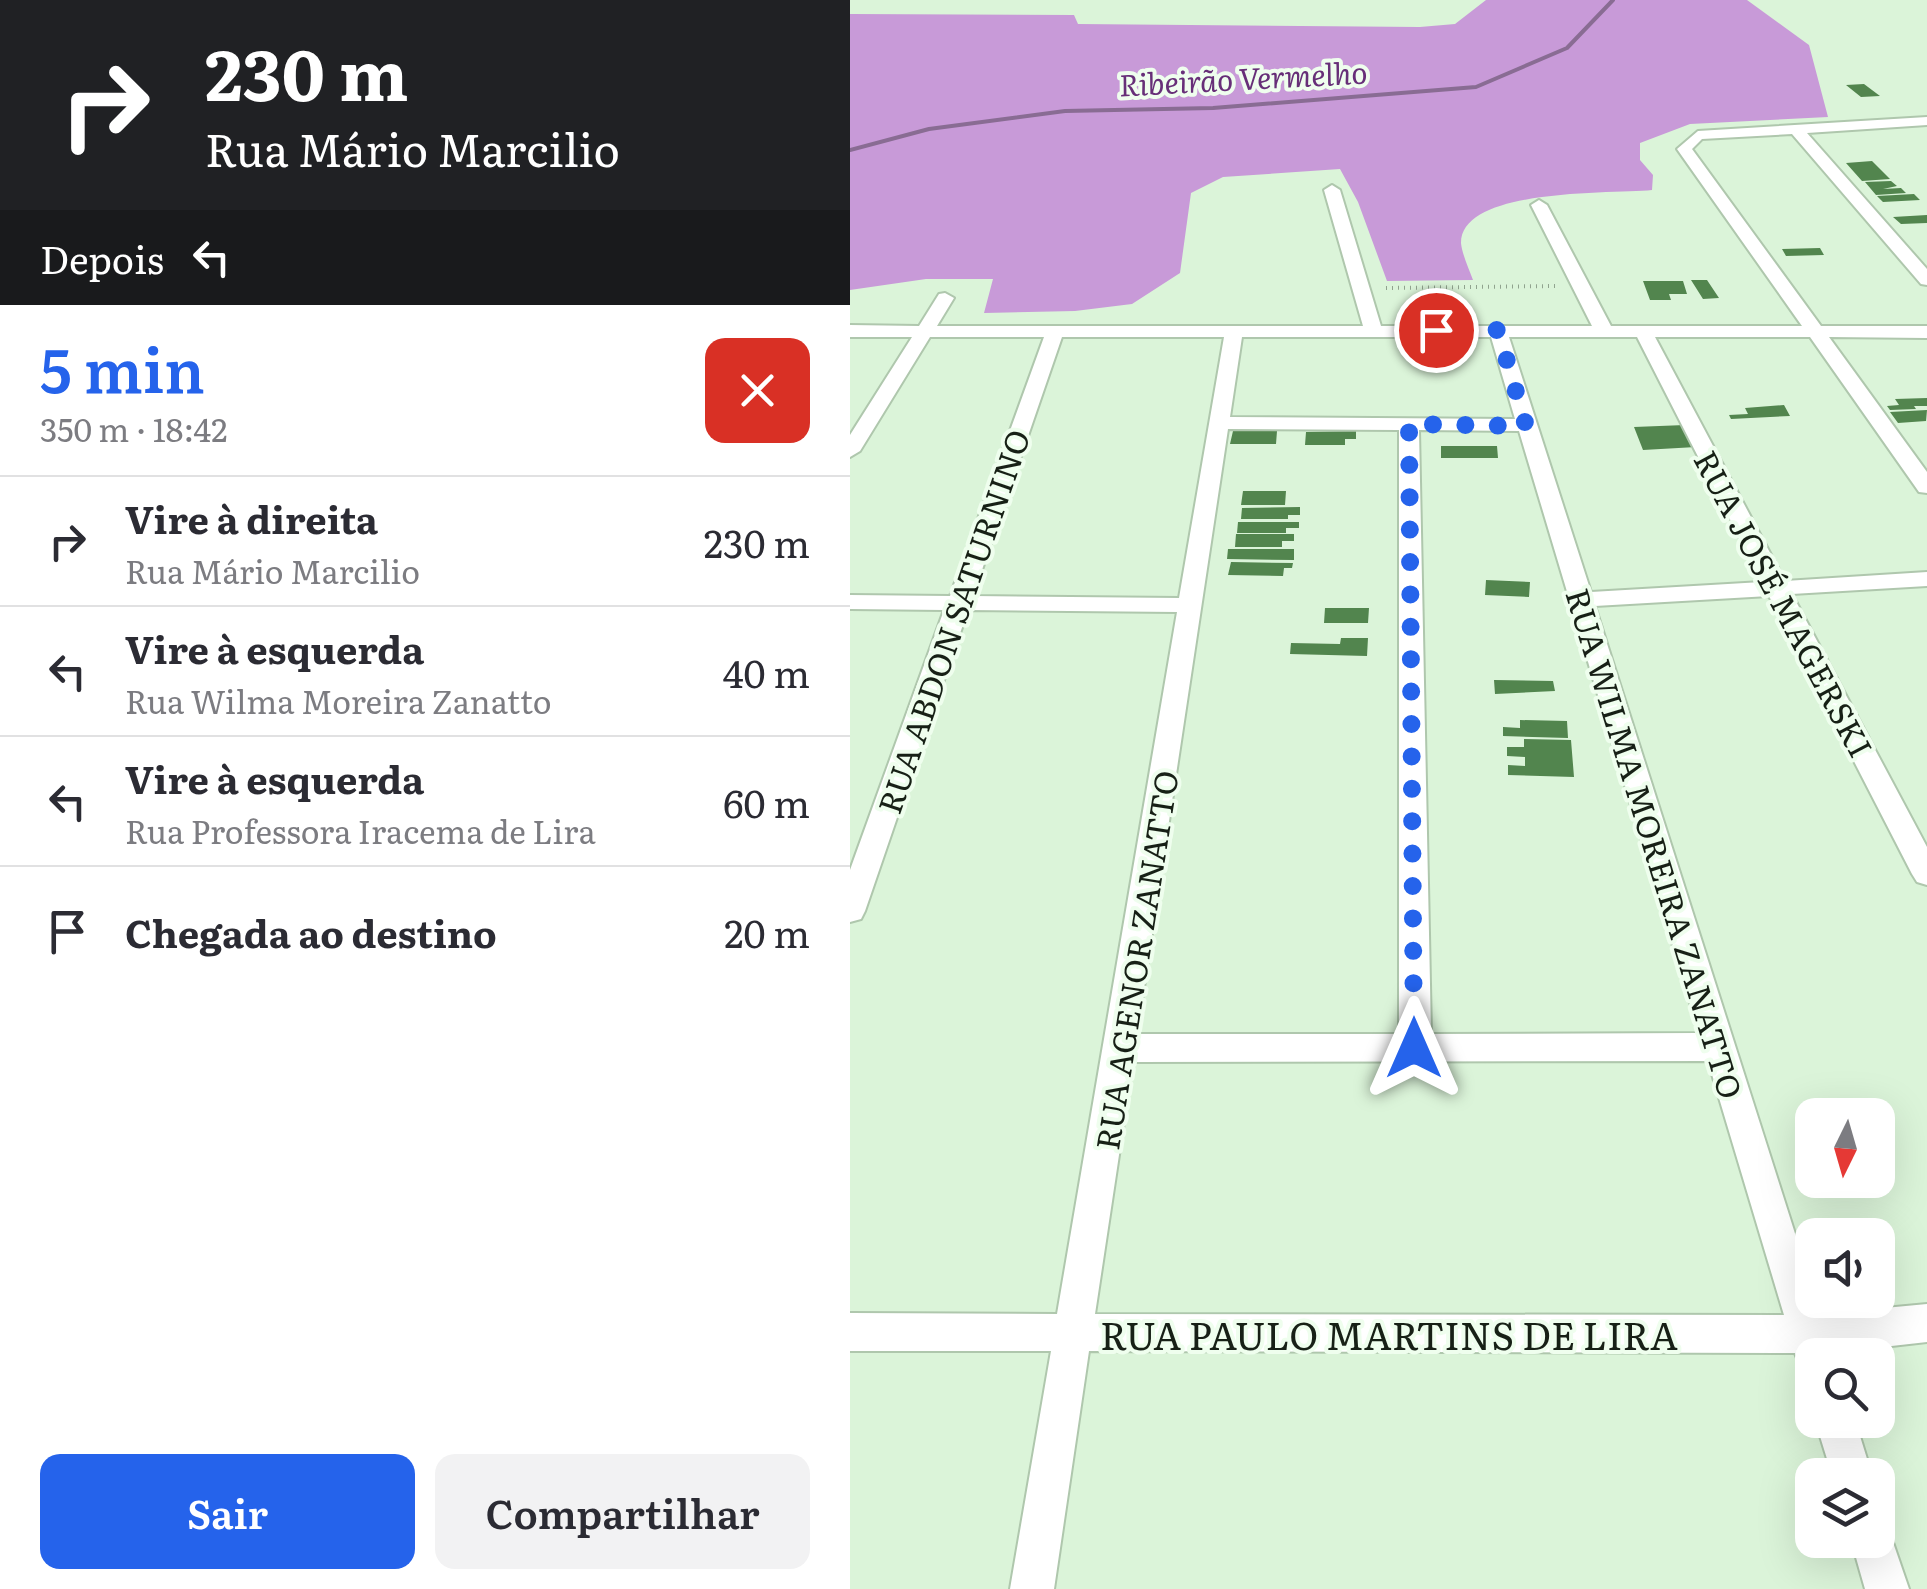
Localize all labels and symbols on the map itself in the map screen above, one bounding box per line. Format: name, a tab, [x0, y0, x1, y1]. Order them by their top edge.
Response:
water label: Ribeirão Vermelho	[1118, 49, 1368, 105]
pin	[1394, 288, 1479, 373]
street label: RUA ABDON SATURNINO	[864, 422, 1040, 820]
street label: RUA JOSÉ MAGERSKI	[1684, 441, 1886, 765]
street label: RUA WILMA MOREIRA ZANATTO	[1555, 582, 1757, 1104]
street label: RUA AGENOR ZANATTO	[1081, 767, 1189, 1153]
position arrow	[1362, 996, 1466, 1100]
north arrow	[1795, 1098, 1895, 1198]
street label: RUA PAULO MARTINS DE LIRA	[1100, 1305, 1678, 1362]

